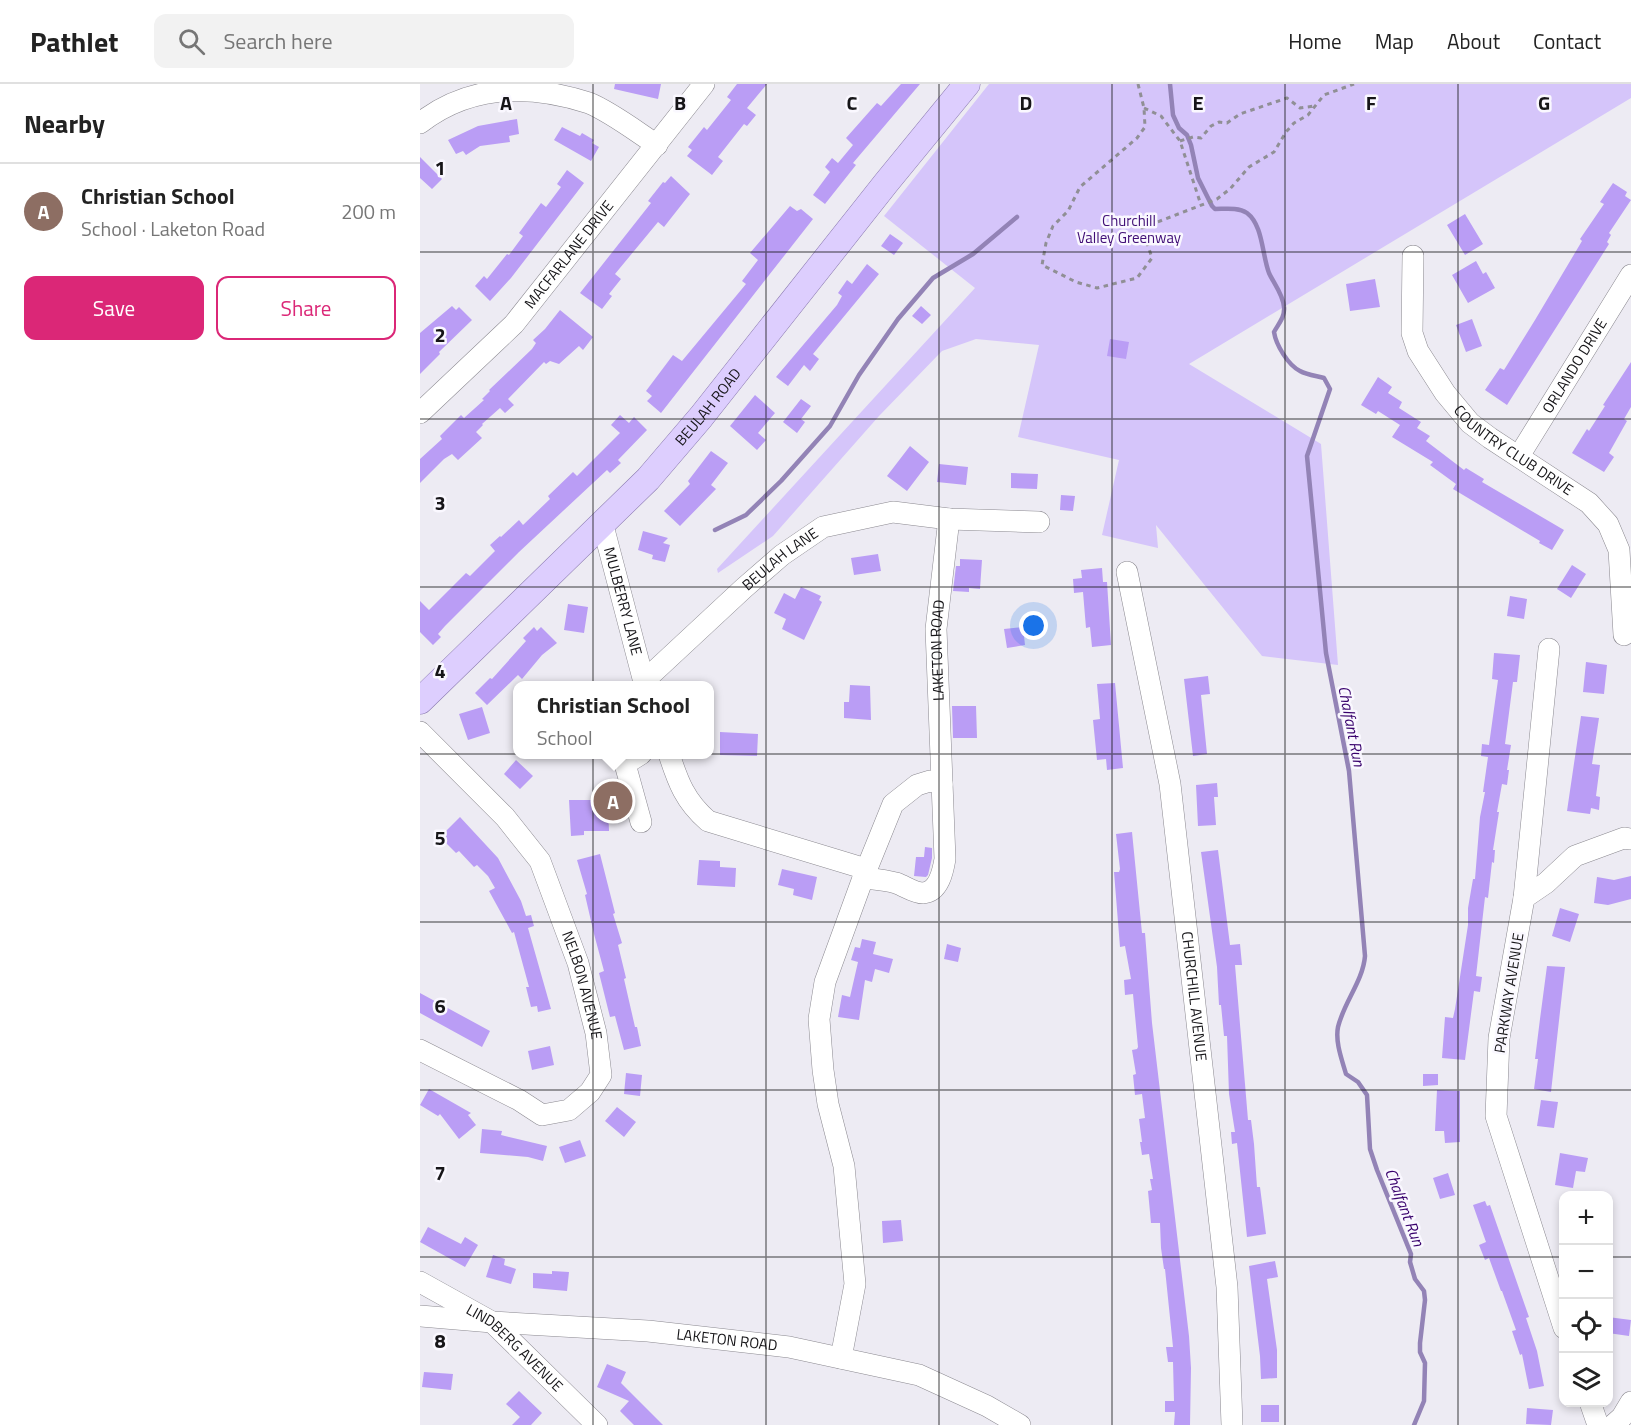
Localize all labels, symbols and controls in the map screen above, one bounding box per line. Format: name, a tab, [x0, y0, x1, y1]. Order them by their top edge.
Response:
search box	[154, 14, 574, 68]
text: Pathlet	[30, 20, 118, 63]
text: Search here	[223, 24, 333, 58]
icon: search	[175, 25, 208, 58]
text: Home	[1288, 25, 1342, 57]
text: Map	[1375, 25, 1414, 57]
text: About	[1447, 25, 1500, 57]
text: Contact	[1533, 25, 1601, 57]
text: A	[500, 87, 512, 118]
text: B	[674, 87, 686, 118]
text: C	[847, 87, 858, 118]
text: D	[1020, 87, 1032, 118]
text: E	[1192, 87, 1204, 118]
text: F	[1366, 87, 1377, 118]
text: G	[1538, 87, 1550, 118]
text: Nearby	[24, 104, 105, 143]
text: 1	[434, 152, 446, 183]
text: Christian School	[81, 179, 235, 213]
street label: MACFARLANE DRIVE	[518, 195, 619, 313]
text: A	[37, 196, 50, 227]
text: 200 m	[341, 196, 396, 227]
park label: Churchill Valley Greenway	[1077, 209, 1181, 249]
text: School · Laketon Road	[81, 213, 265, 244]
button: Save	[24, 276, 204, 340]
button: Share	[216, 276, 396, 340]
street label: ORLANDO DRIVE	[1536, 314, 1613, 418]
text: 2	[434, 319, 446, 350]
street label: BEULAH ROAD	[669, 363, 746, 451]
street label: COUNTRY CLUB DRIVE	[1448, 400, 1578, 501]
text: 3	[434, 487, 446, 518]
street label: BEULAH LANE	[737, 522, 823, 596]
street label: MULBERRY LANE	[598, 545, 649, 658]
street label: LAKETON ROAD	[924, 598, 950, 701]
your location	[1019, 611, 1048, 640]
text: 4	[434, 655, 446, 686]
popup	[513, 681, 714, 759]
water label: Chalfant Run	[1332, 684, 1372, 769]
text: Christian School	[537, 688, 690, 722]
text: School	[537, 722, 593, 753]
pin: A	[594, 778, 632, 824]
text: 5	[434, 822, 446, 853]
street label: NELBON AVENUE	[556, 928, 609, 1041]
street label: CHURCHILL AVENUE	[1176, 930, 1213, 1062]
street label: PARKWAY AVENUE	[1488, 931, 1529, 1055]
text: 6	[434, 990, 446, 1021]
text: 7	[434, 1157, 446, 1188]
water label: Chalfant Run	[1379, 1165, 1431, 1250]
map controls	[1559, 1191, 1613, 1407]
button: +	[1559, 1191, 1613, 1245]
button: −	[1559, 1245, 1613, 1299]
street label: LINDBERG AVENUE	[462, 1298, 569, 1397]
button: locate	[1559, 1299, 1613, 1353]
street label: LAKETON ROAD	[675, 1322, 779, 1357]
text: 8	[434, 1325, 446, 1356]
button: layers	[1559, 1353, 1613, 1407]

